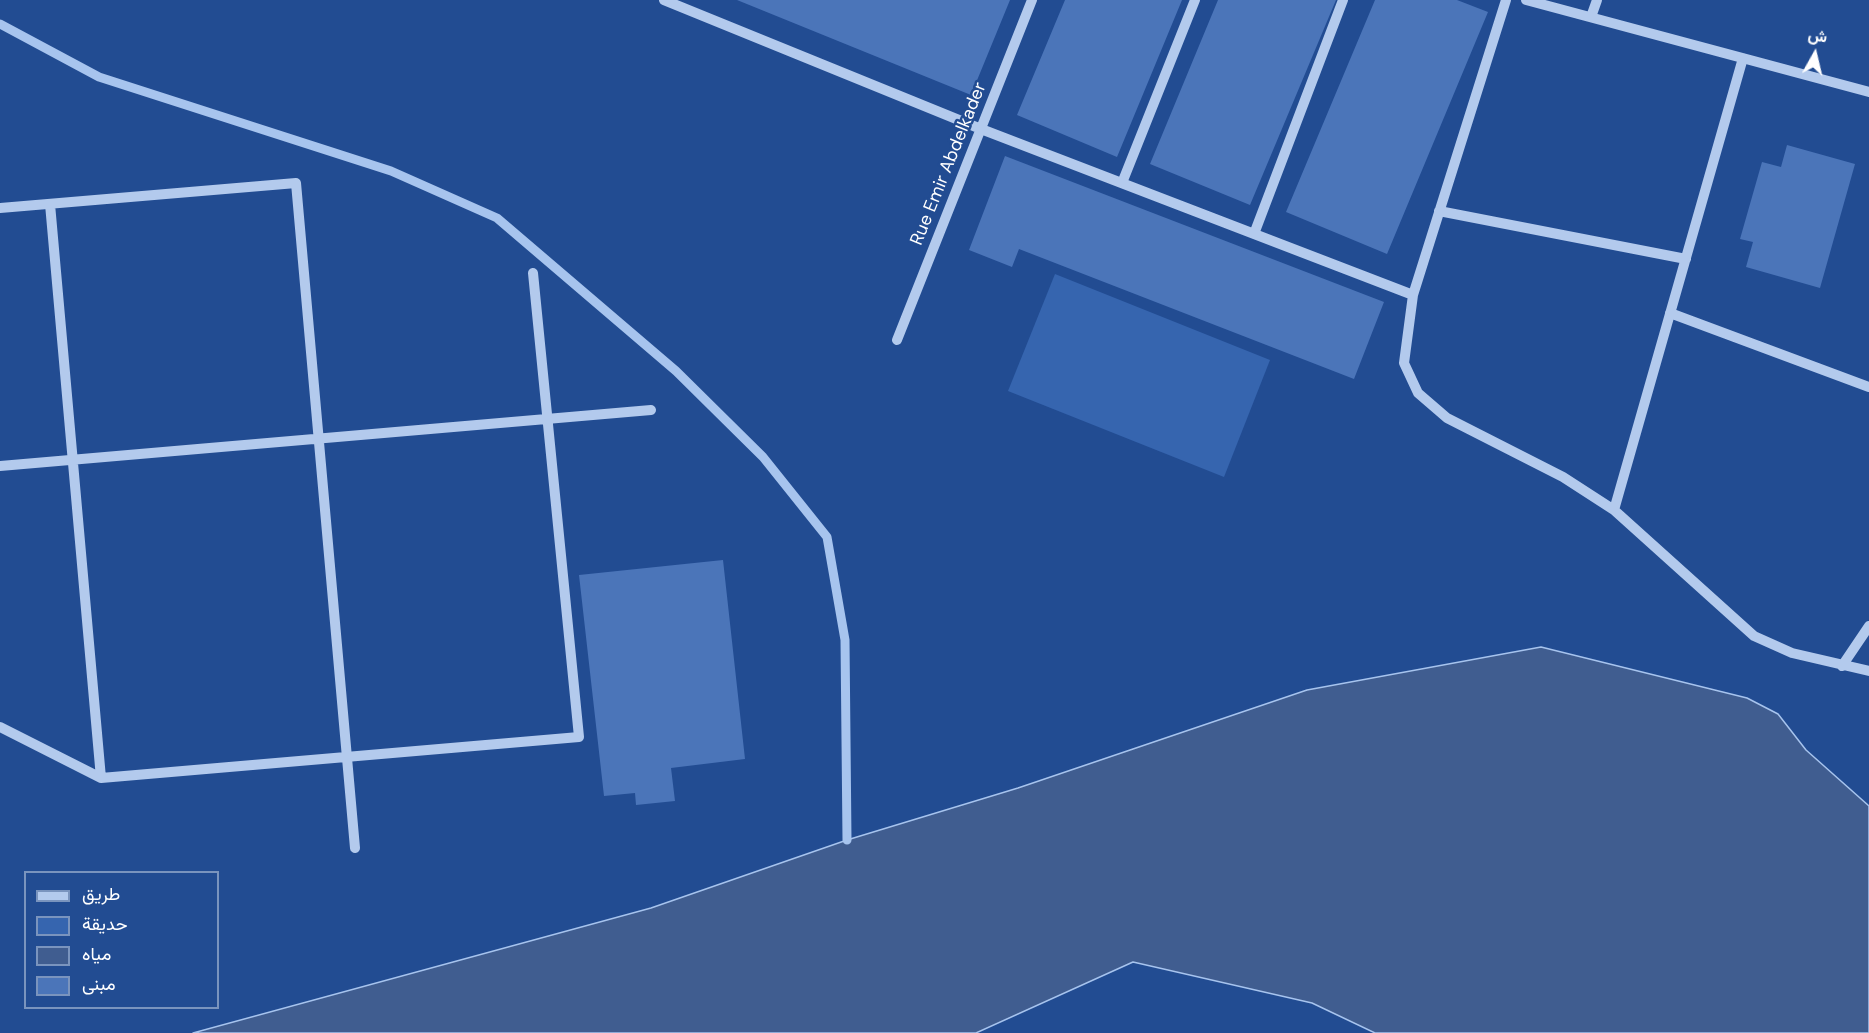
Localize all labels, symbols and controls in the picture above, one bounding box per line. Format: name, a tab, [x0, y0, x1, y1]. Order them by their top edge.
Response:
north arrow	[1785, 24, 1845, 84]
text: ش	[1807, 24, 1829, 47]
street label: Rue Emir Abdelkader	[906, 79, 992, 249]
legend	[24, 871, 219, 1009]
text: طريق	[82, 882, 120, 906]
text: حديقة	[82, 912, 128, 936]
text: مياه	[82, 942, 111, 966]
text: مبنى	[82, 972, 116, 996]

